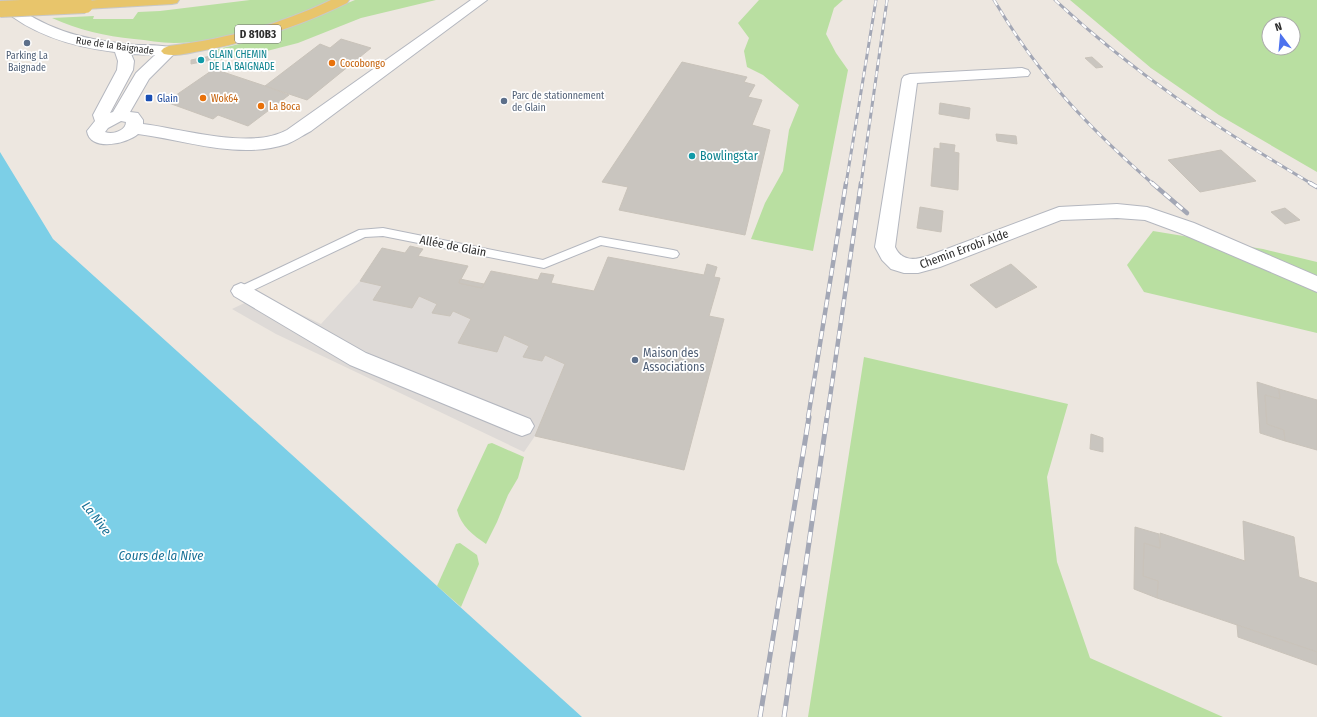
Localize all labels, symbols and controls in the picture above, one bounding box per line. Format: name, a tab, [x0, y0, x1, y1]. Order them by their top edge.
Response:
north arrow	[1261, 16, 1301, 56]
text: N	[1273, 20, 1283, 34]
road number: D 810B3	[235, 25, 281, 43]
street label: Rue de la Baignade	[75, 35, 155, 57]
marker: Parking La Baignade	[22, 38, 32, 48]
place label: GLAIN CHEMIN DE LA BAIGNADE	[209, 49, 275, 73]
place label: Parking La Baignade	[6, 50, 48, 74]
marker: GLAIN CHEMIN DE LA BAIGNADE	[196, 55, 206, 65]
marker: Cocobongo	[327, 58, 337, 68]
place label: Cocobongo	[340, 58, 385, 70]
place label: Parc de stationnement de Glain	[512, 90, 605, 114]
marker: Glain	[144, 93, 154, 103]
place label: Glain	[157, 93, 178, 105]
marker: Wok64	[198, 93, 208, 103]
place label: Wok64	[211, 93, 238, 105]
marker: Parc de stationnement de Glain	[499, 96, 509, 106]
marker: La Boca	[256, 101, 266, 111]
place label: La Boca	[269, 101, 301, 113]
place label: Bowlingstar	[700, 149, 759, 163]
marker: Bowlingstar	[687, 151, 697, 161]
street label: Chemin Errobi Alde	[918, 226, 1010, 272]
street label: Allée de Glain	[418, 233, 488, 259]
place label: Maison des Associations	[643, 346, 705, 374]
marker: Maison des Associations	[630, 355, 640, 365]
water label: La Nive	[79, 499, 114, 538]
water label: Cours de la Nive	[119, 548, 203, 563]

